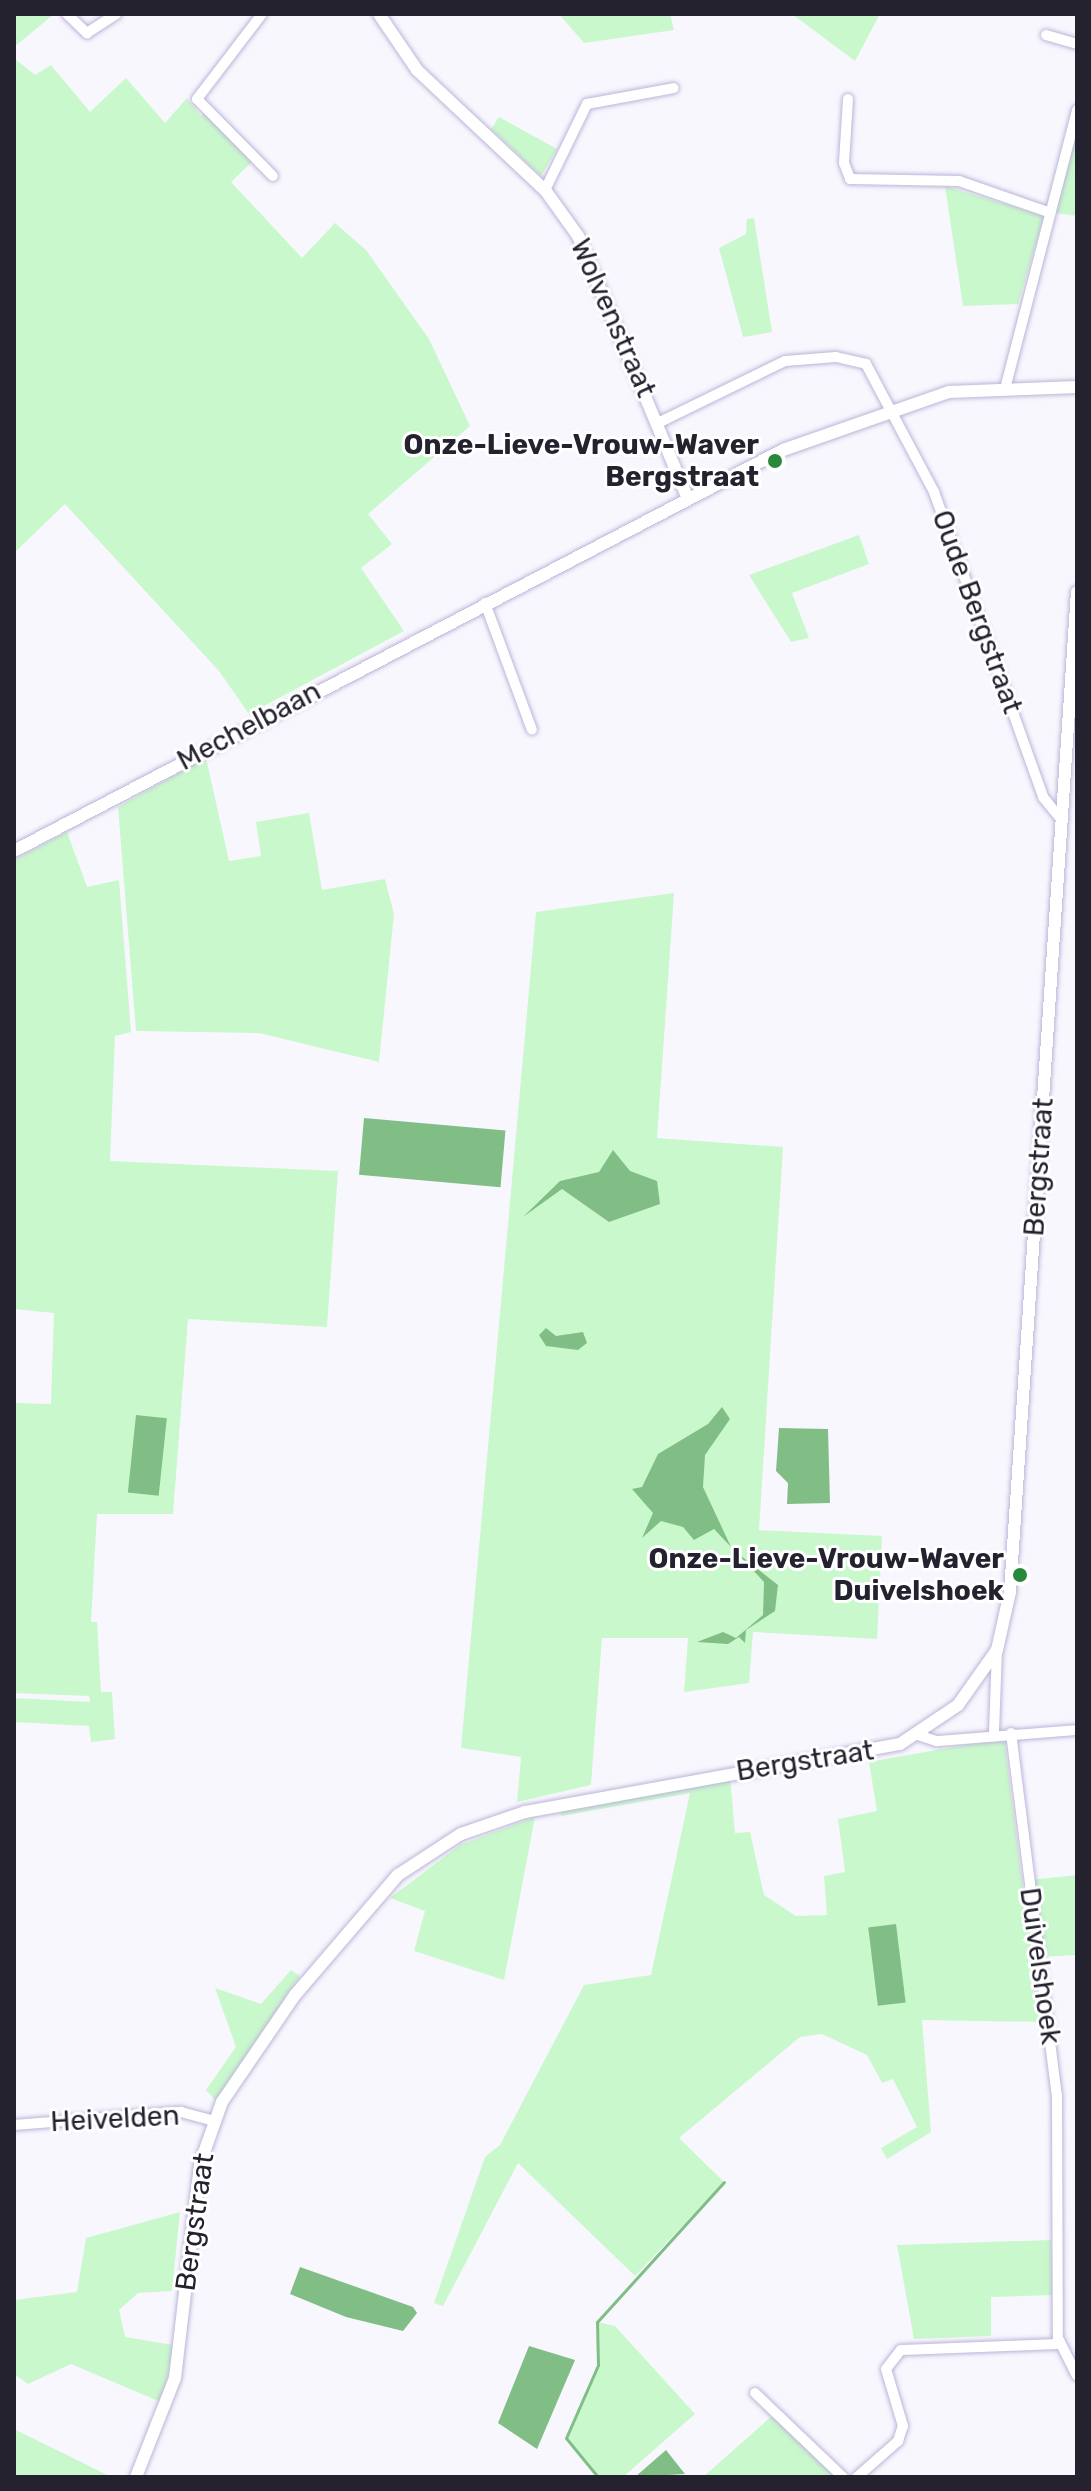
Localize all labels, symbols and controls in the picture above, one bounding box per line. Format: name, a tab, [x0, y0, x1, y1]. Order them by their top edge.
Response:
street label: Wolvenstraat	[563, 234, 663, 402]
place label: Onze-Lieve-Vrouw-Waver Bergstraat	[404, 428, 759, 494]
marker: Onze-Lieve-Vrouw-Waver Bergstraat	[766, 452, 784, 470]
street label: Oude Bergstraat	[925, 506, 1029, 718]
street label: Mechelbaan	[172, 674, 326, 778]
street label: Bergstraat	[1017, 1097, 1061, 1237]
place label: Onze-Lieve-Vrouw-Waver Duivelshoek	[649, 1542, 1004, 1608]
marker: Onze-Lieve-Vrouw-Waver Duivelshoek	[1011, 1566, 1029, 1584]
street label: Bergstraat	[734, 1734, 876, 1788]
street label: Duivelshoek	[1012, 1885, 1068, 2047]
street label: Heivelden	[50, 2099, 180, 2139]
street label: Bergstraat	[169, 2151, 221, 2293]

